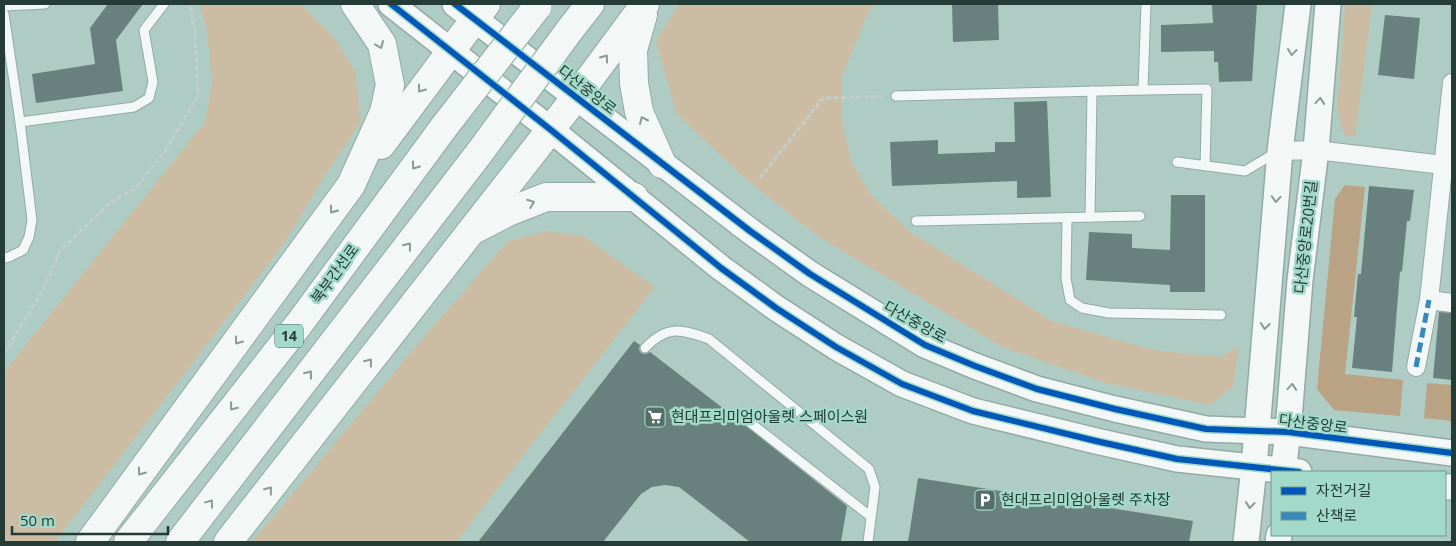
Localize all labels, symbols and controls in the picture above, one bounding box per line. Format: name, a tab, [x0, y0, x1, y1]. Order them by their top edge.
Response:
one-way arrow	[374, 40, 384, 49]
one-way arrow	[1287, 48, 1298, 56]
one-way arrow	[599, 54, 608, 64]
street label: 다산중앙로	[554, 60, 621, 118]
one-way arrow	[419, 83, 427, 92]
one-way arrow	[1314, 97, 1325, 105]
one-way arrow	[638, 116, 649, 125]
one-way arrow	[413, 160, 421, 169]
street label: 다산중앙로20번길	[1289, 179, 1321, 295]
one-way arrow	[1270, 196, 1281, 204]
one-way arrow	[526, 199, 535, 210]
one-way arrow	[331, 204, 339, 213]
street label: 북부간선로	[306, 240, 363, 307]
one-way arrow	[402, 243, 410, 252]
street label: 다산중앙로	[880, 296, 951, 347]
one-way arrow	[1260, 322, 1271, 330]
road number: 14	[275, 324, 303, 348]
one-way arrow	[235, 335, 243, 344]
one-way arrow	[364, 359, 372, 368]
one-way arrow	[303, 371, 311, 380]
one-way arrow	[1286, 383, 1297, 391]
one-way arrow	[231, 401, 239, 410]
supermarket icon: 현대프리미엄아울렛 스페이스원	[643, 405, 667, 429]
place label: 현대프리미엄아울렛 스페이스원	[671, 406, 868, 426]
street label: 다산중앙로	[1278, 409, 1349, 437]
one-way arrow	[138, 466, 147, 476]
legend	[1271, 471, 1446, 536]
text: 자전거길	[1316, 480, 1371, 500]
one-way arrow	[264, 487, 273, 496]
parking icon: 현대프리미엄아울렛 주차장	[973, 488, 997, 512]
place label: 현대프리미엄아울렛 주차장	[1001, 489, 1171, 509]
one-way arrow	[204, 500, 212, 509]
one-way arrow	[1245, 501, 1256, 509]
scale bar	[12, 504, 169, 536]
text: 산책로	[1316, 505, 1357, 525]
text: 50 m	[20, 510, 55, 530]

